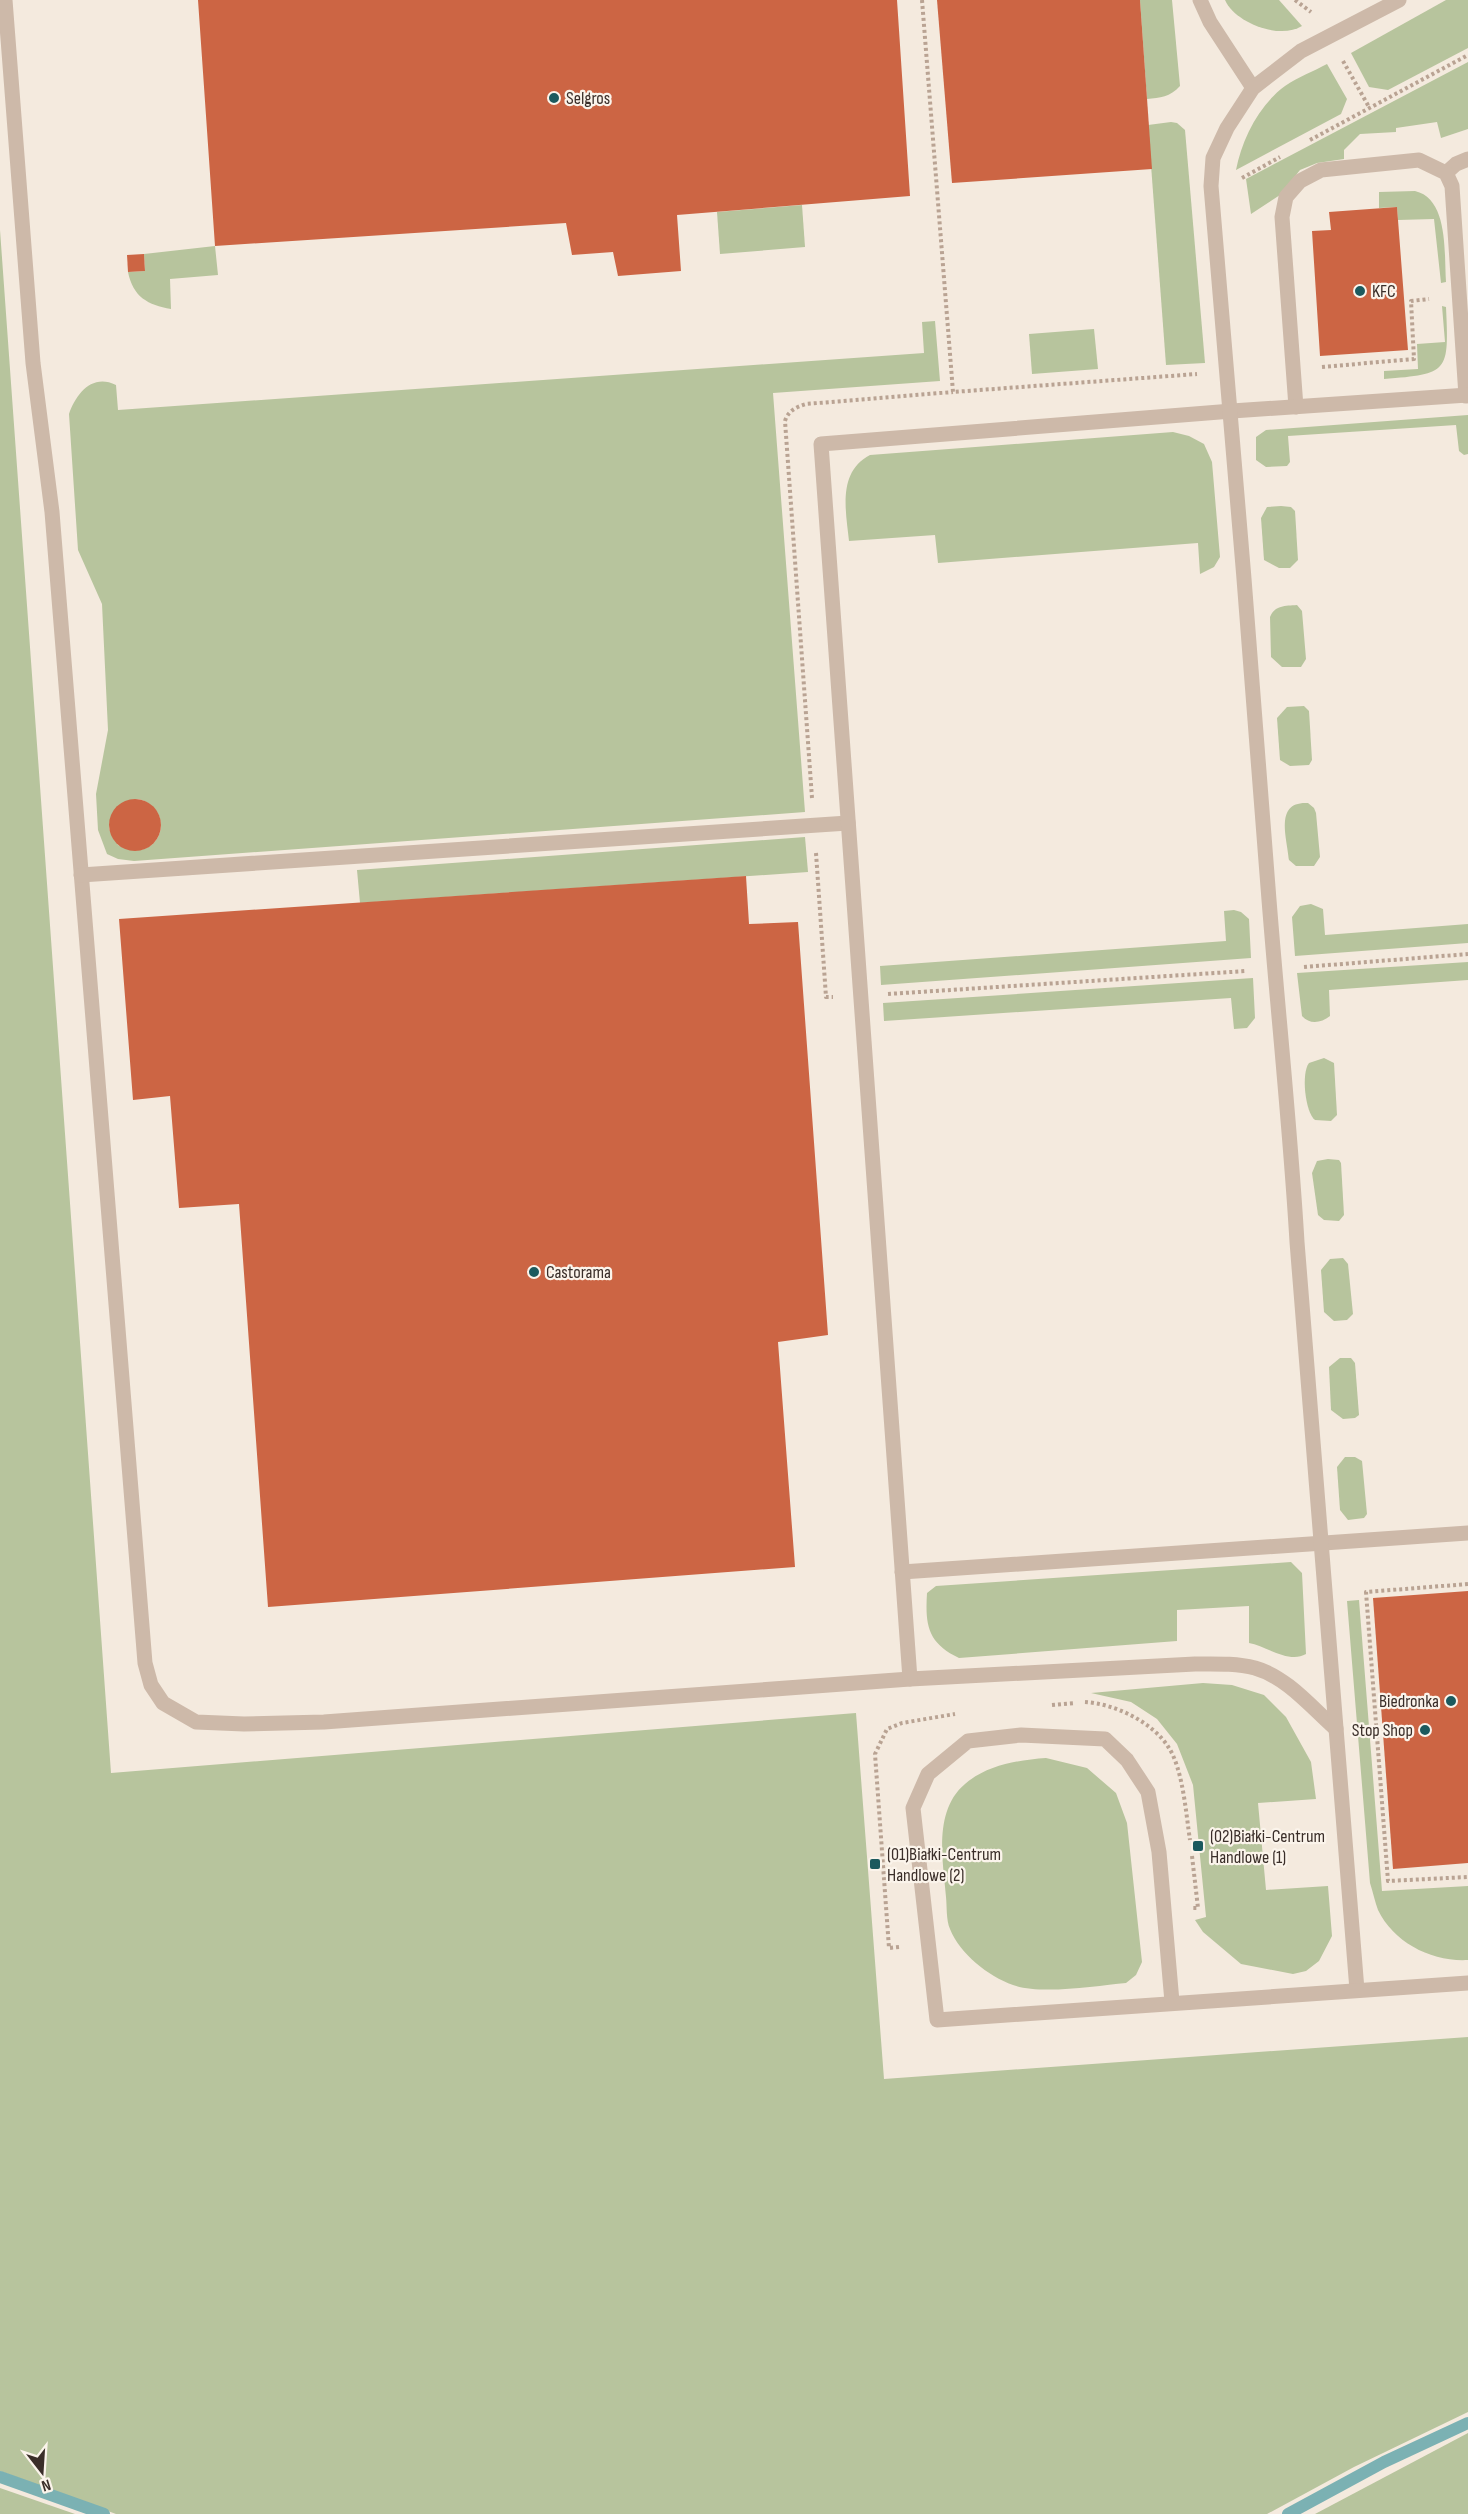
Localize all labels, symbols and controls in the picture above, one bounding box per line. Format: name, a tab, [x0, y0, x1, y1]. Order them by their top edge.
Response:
place label: Selgros	[566, 88, 610, 109]
marker: Selgros	[547, 91, 561, 105]
place label: KFC	[1372, 281, 1396, 302]
marker: KFC	[1353, 284, 1367, 298]
place label: Castorama	[546, 1262, 611, 1283]
marker: Castorama	[527, 1265, 541, 1279]
place label: Biedronka	[1379, 1691, 1439, 1712]
marker: Biedronka	[1444, 1694, 1458, 1708]
place label: Stop Shop	[1352, 1720, 1413, 1741]
marker: Stop Shop	[1418, 1723, 1432, 1737]
place label: (02)Białki-Centrum Handlowe (1)	[1210, 1826, 1325, 1868]
marker: (02)Białki-Centrum Handlowe (1)	[1191, 1839, 1205, 1853]
place label: (01)Białki-Centrum Handlowe (2)	[887, 1844, 1001, 1886]
marker: (01)Białki-Centrum Handlowe (2)	[868, 1857, 882, 1871]
north arrow	[12, 2442, 72, 2502]
text: N	[39, 2475, 53, 2495]

